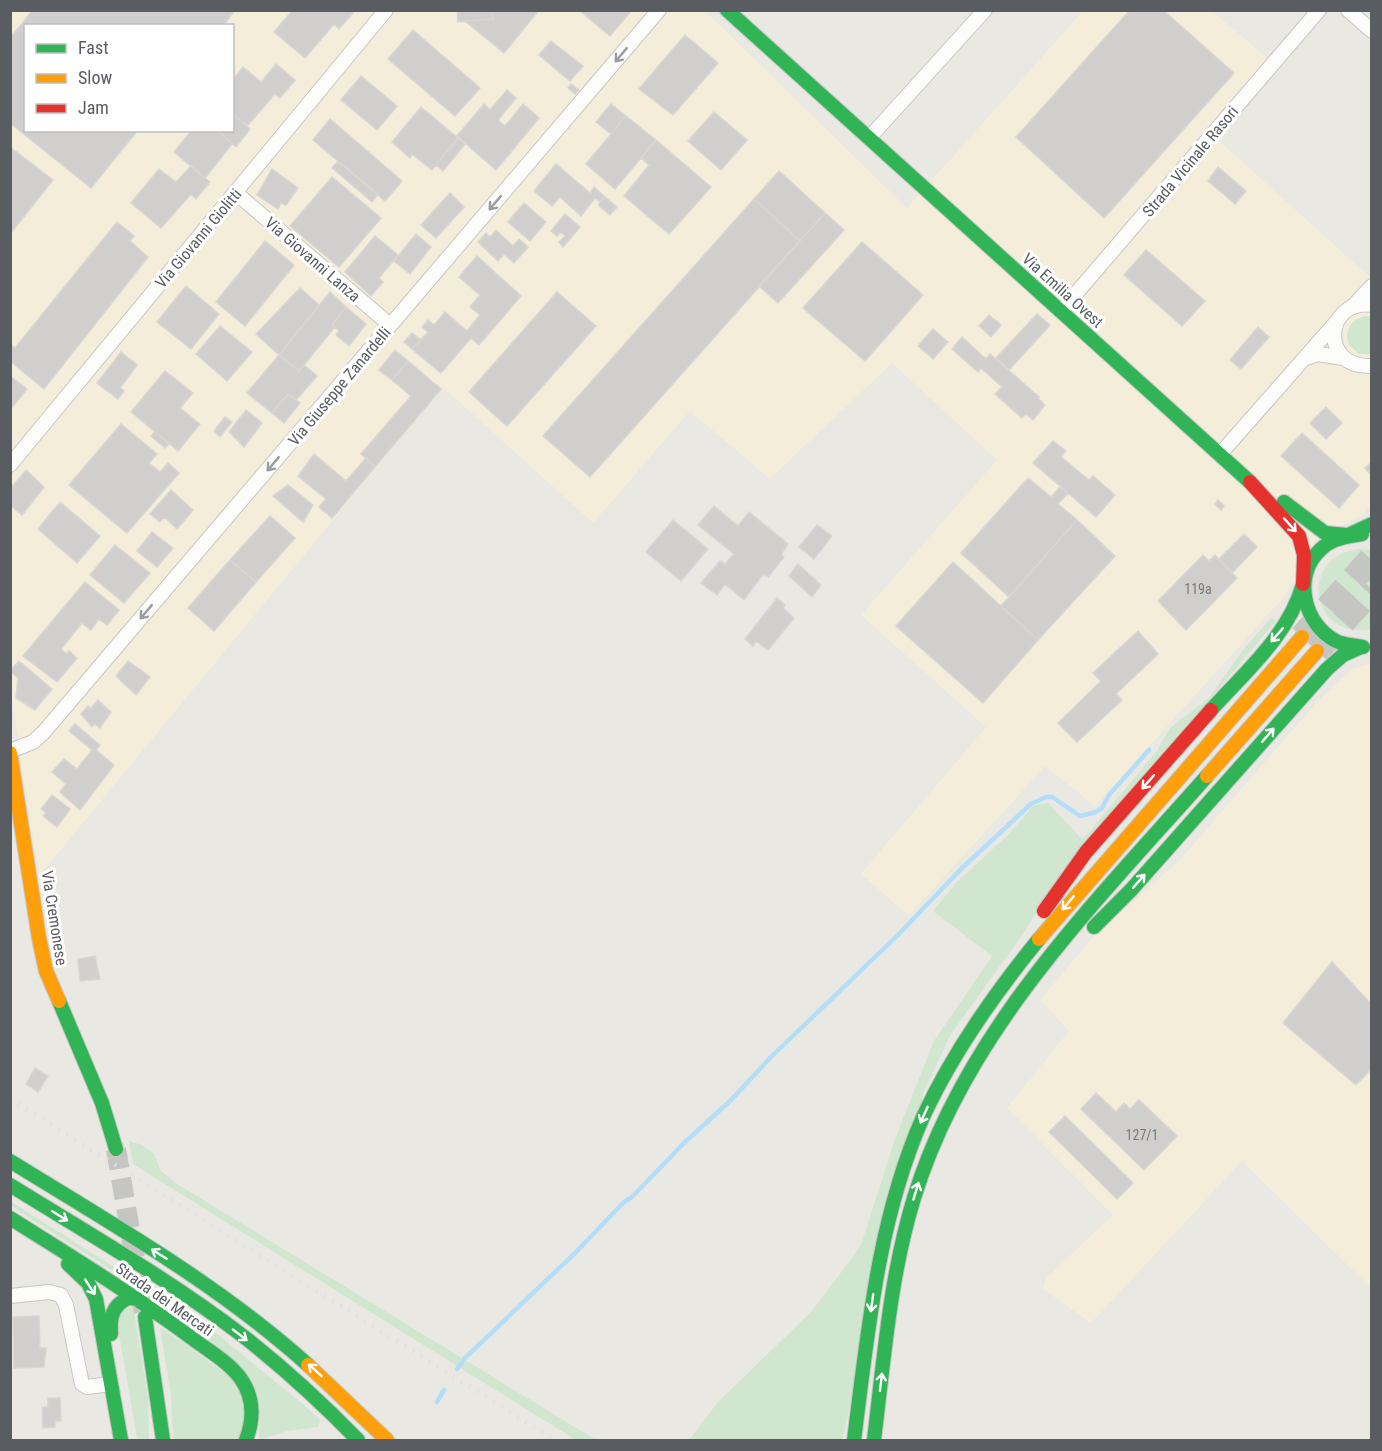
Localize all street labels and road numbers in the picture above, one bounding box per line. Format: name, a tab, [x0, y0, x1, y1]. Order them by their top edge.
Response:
street label: Strada Vicinale Rasori	[1139, 102, 1242, 220]
street label: Via Giovanni Giolitti	[151, 185, 245, 292]
street label: Via Giovanni Lanza	[261, 213, 364, 306]
street label: Via Emilia Ovest	[1018, 249, 1107, 332]
street label: Via Giuseppe Zanardelli	[284, 323, 395, 450]
street label: Via Cremonese	[38, 869, 71, 967]
street label: Strada dei Mercati	[112, 1259, 217, 1340]

